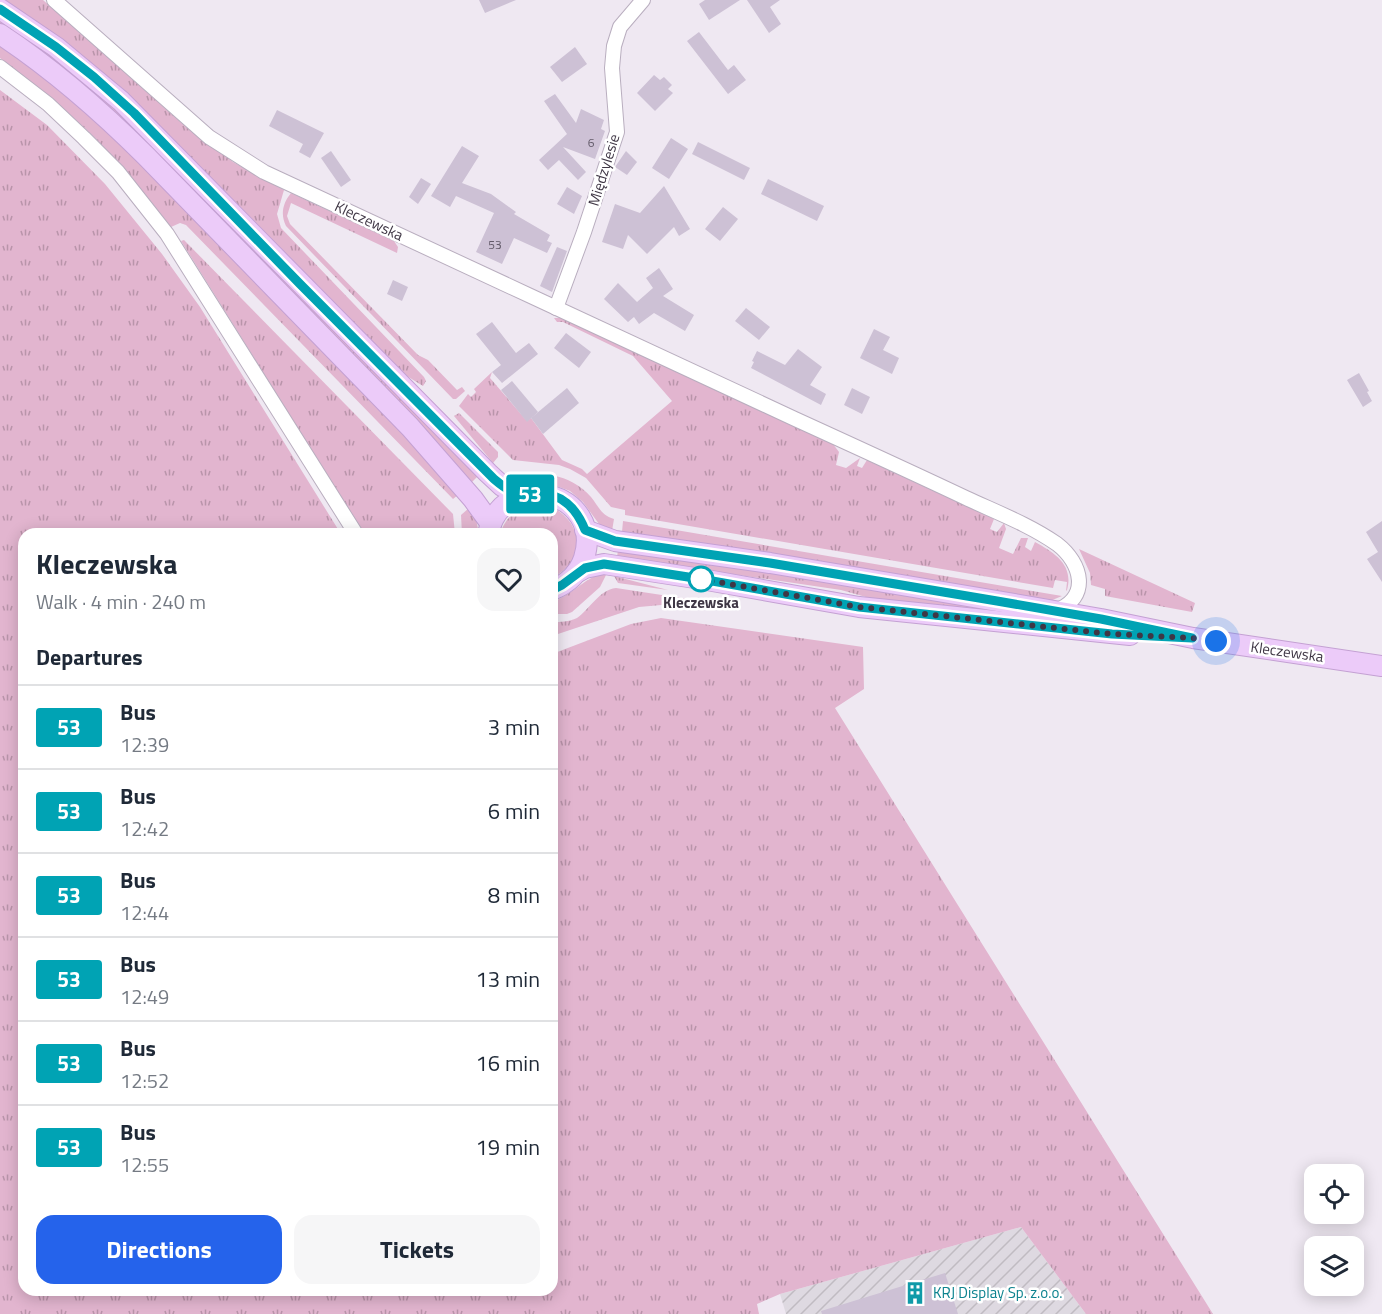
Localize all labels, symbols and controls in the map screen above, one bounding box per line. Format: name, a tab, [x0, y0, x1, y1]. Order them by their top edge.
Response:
street label: Międzylesie	[582, 131, 625, 209]
house number: 6	[588, 133, 595, 152]
street label: Kleczewska	[331, 195, 408, 247]
house number: 53	[488, 235, 502, 254]
line badge: 53	[503, 474, 557, 514]
text: 53	[518, 478, 542, 510]
text: Kleczewska	[36, 542, 178, 585]
button: heart	[477, 548, 540, 611]
marker: Kleczewska	[688, 566, 714, 592]
text: Walk · 4 min · 240 m	[36, 586, 206, 617]
place label: Kleczewska	[663, 591, 739, 614]
your location	[1201, 626, 1231, 656]
street label: Kleczewska	[1249, 635, 1325, 668]
text: Departures	[36, 640, 143, 674]
text: Bus	[120, 695, 156, 729]
text: 3 min	[488, 710, 540, 744]
text: 53	[57, 711, 81, 743]
text: 12:39	[120, 729, 169, 760]
text: Bus	[120, 779, 156, 813]
text: 6 min	[488, 794, 540, 828]
text: 53	[57, 795, 81, 827]
text: 12:42	[120, 813, 169, 844]
text: Bus	[120, 863, 156, 897]
text: 8 min	[488, 878, 540, 912]
text: 53	[57, 879, 81, 911]
text: 12:44	[120, 897, 169, 928]
text: Bus	[120, 947, 156, 981]
text: 13 min	[475, 962, 540, 996]
text: 53	[57, 963, 81, 995]
text: 12:49	[120, 981, 169, 1012]
text: Bus	[120, 1031, 156, 1065]
text: 16 min	[475, 1046, 540, 1080]
text: 53	[57, 1047, 81, 1079]
text: 12:52	[120, 1065, 169, 1096]
text: Bus	[120, 1115, 156, 1149]
text: 19 min	[475, 1130, 540, 1164]
text: 53	[57, 1131, 81, 1163]
text: 12:55	[120, 1149, 169, 1180]
map controls	[1304, 1164, 1364, 1296]
button: locate	[1304, 1164, 1364, 1224]
button: Directions	[36, 1215, 282, 1284]
button: Tickets	[294, 1215, 540, 1284]
button: layers	[1304, 1236, 1364, 1296]
building icon: KRJ Display Sp. z.o.o.	[902, 1280, 928, 1306]
place label: KRJ Display Sp. z.o.o.	[933, 1281, 1063, 1304]

